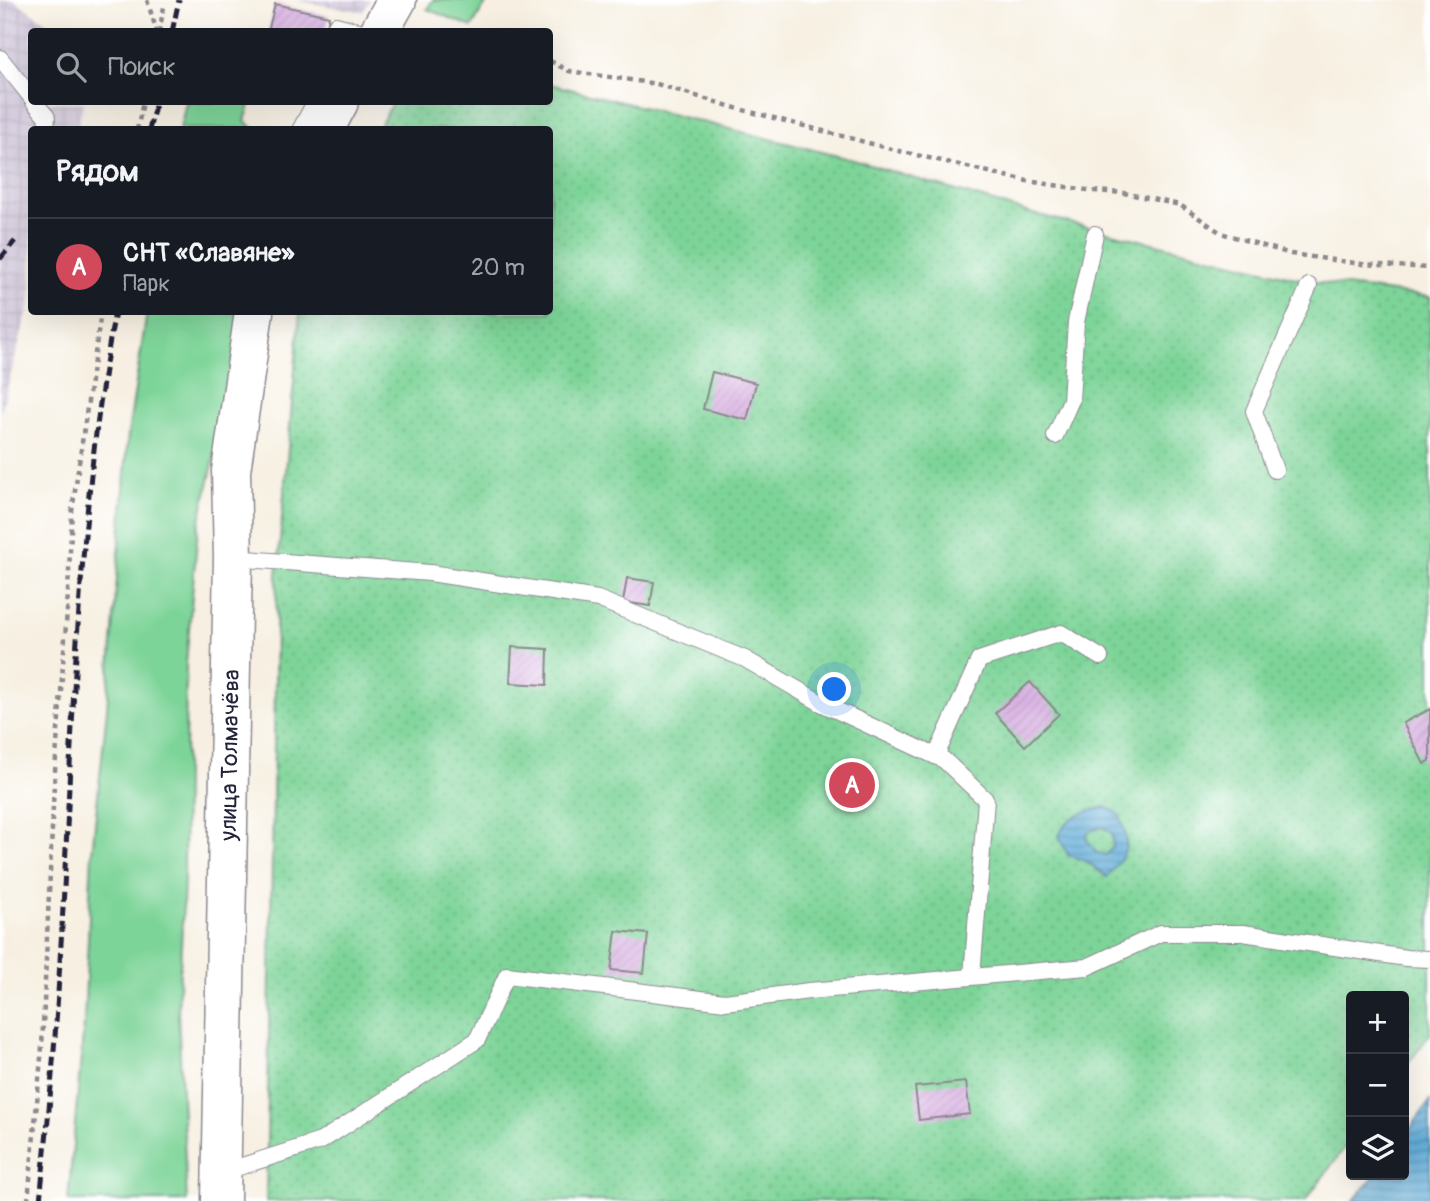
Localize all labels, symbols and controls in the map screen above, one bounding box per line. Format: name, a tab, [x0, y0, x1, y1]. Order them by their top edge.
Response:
search box	[28, 28, 553, 105]
icon: search	[52, 48, 90, 86]
text: Поиск	[108, 51, 176, 83]
text: Рядом	[56, 153, 139, 190]
text: СНТ «Славяне»	[123, 237, 294, 269]
text: A	[72, 253, 86, 282]
text: 20 m	[471, 253, 525, 282]
text: Парк	[123, 269, 170, 298]
street label: улица Толмачёва	[213, 669, 245, 842]
your location	[817, 672, 851, 706]
pin: A	[829, 759, 875, 811]
map controls	[1346, 991, 1409, 1180]
button: +	[1346, 991, 1409, 1054]
button: −	[1346, 1054, 1409, 1117]
button: layers	[1346, 1117, 1409, 1180]

